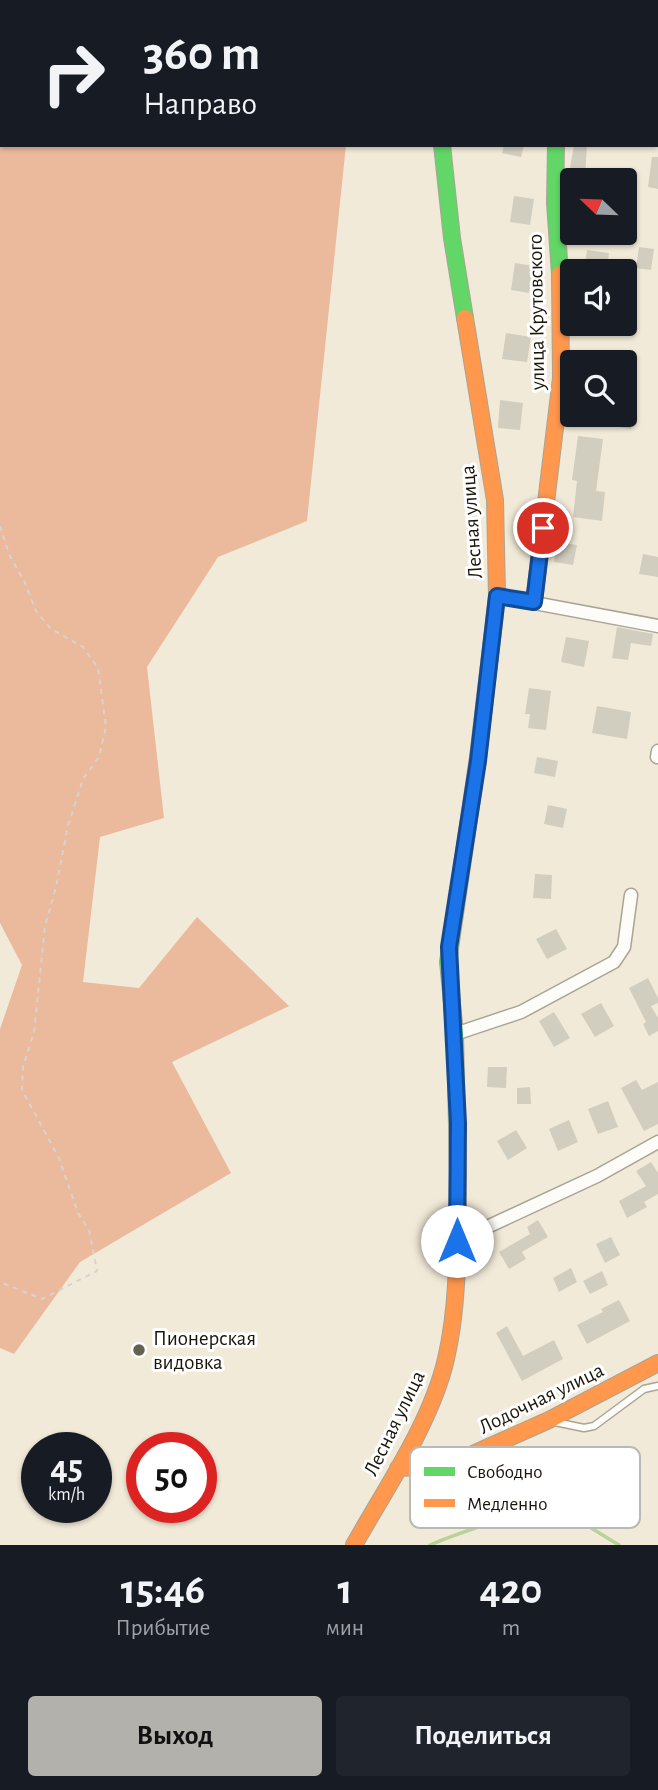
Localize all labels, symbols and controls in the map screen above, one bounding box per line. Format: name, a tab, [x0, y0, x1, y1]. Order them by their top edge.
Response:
icon: right	[28, 28, 119, 119]
text: 360 m	[143, 30, 260, 79]
text: Направо	[143, 88, 257, 120]
north arrow	[560, 168, 637, 245]
map controls	[560, 168, 637, 427]
street label: улица Крутовского	[525, 234, 548, 391]
button: sound	[560, 259, 637, 336]
button: search	[560, 350, 637, 427]
street label: Лесная улица	[457, 464, 486, 580]
pin	[513, 498, 573, 558]
icon: arrive	[524, 509, 562, 547]
position arrow	[420, 1204, 494, 1278]
place label: Пионерская видовка	[153, 1328, 256, 1373]
marker: Пионерская видовка	[131, 1342, 147, 1358]
street label: Лодочная улица	[475, 1359, 607, 1438]
street label: Лесная улица	[360, 1367, 429, 1479]
speed limit sign: 50	[126, 1432, 217, 1523]
legend	[410, 1447, 640, 1528]
text: 45	[50, 1451, 83, 1486]
text: Свободно	[467, 1463, 543, 1482]
text: km/h	[48, 1486, 85, 1504]
text: Медленно	[467, 1495, 547, 1514]
text: 15:46	[121, 1569, 205, 1611]
text: 1	[337, 1569, 353, 1611]
text: 420	[480, 1569, 542, 1611]
text: Прибытие	[116, 1617, 210, 1640]
text: мин	[326, 1617, 364, 1640]
text: m	[502, 1617, 520, 1640]
button: Выход	[28, 1696, 322, 1776]
button: Поделиться	[336, 1696, 630, 1776]

